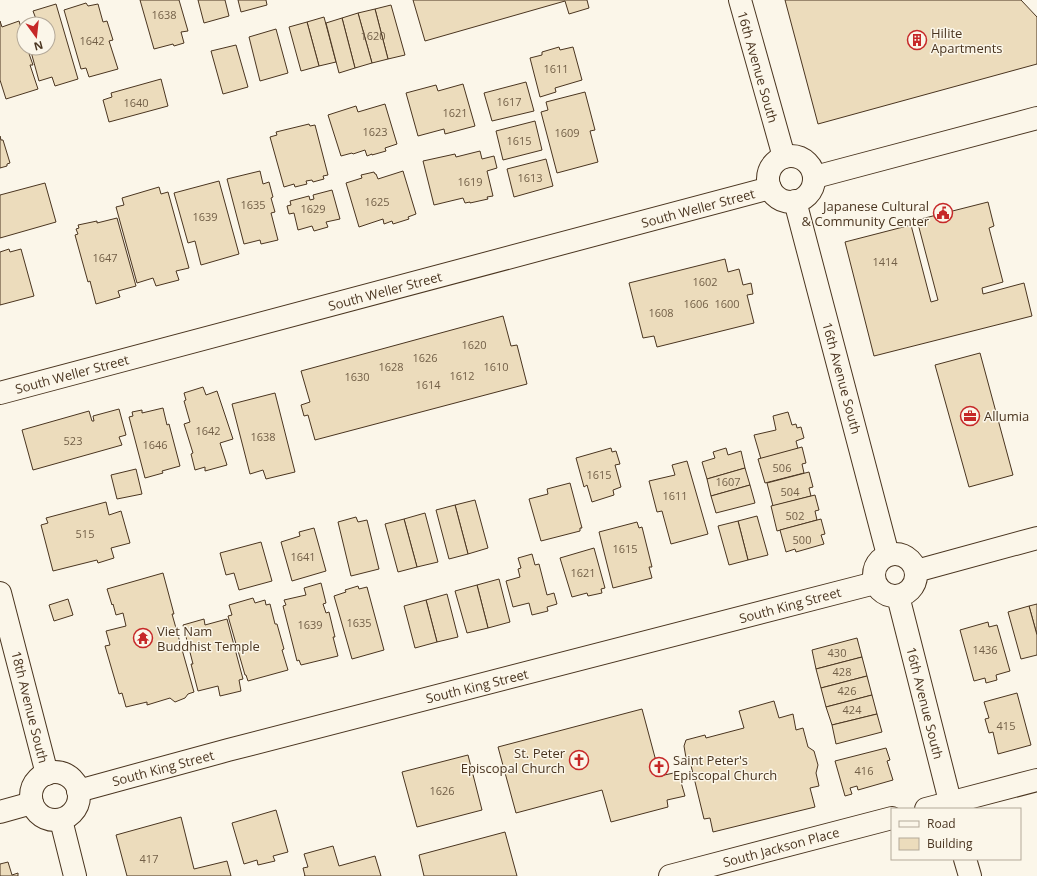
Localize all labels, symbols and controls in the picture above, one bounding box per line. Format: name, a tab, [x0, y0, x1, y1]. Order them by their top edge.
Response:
house number: 1638	[151, 7, 177, 22]
street label: 16th Avenue South	[733, 9, 783, 125]
north arrow	[16, 16, 56, 56]
place label: Hilite Apartments	[931, 24, 1002, 57]
house number: 1620	[360, 28, 386, 43]
building icon: Hilite Apartments	[906, 29, 928, 51]
house number: 1642	[79, 33, 105, 48]
text: N	[32, 38, 45, 55]
house number: 1611	[543, 61, 569, 76]
house number: 1617	[496, 94, 522, 109]
house number: 1640	[123, 95, 149, 110]
house number: 1621	[442, 105, 468, 120]
house number: 1623	[362, 124, 388, 139]
house number: 1609	[554, 125, 580, 140]
house number: 1615	[506, 133, 532, 148]
house number: 1613	[517, 170, 543, 185]
house number: 1619	[457, 174, 483, 189]
street label: South Weller Street	[639, 184, 757, 232]
house number: 1625	[364, 194, 390, 209]
house number: 1635	[240, 197, 266, 212]
place label: Japanese Cultural & Community Center	[802, 197, 930, 230]
house number: 1629	[300, 201, 326, 216]
public building icon: Japanese Cultural & Community Center	[932, 202, 954, 224]
house number: 1639	[192, 209, 218, 224]
house number: 1647	[92, 250, 118, 265]
house number: 1414	[872, 254, 898, 269]
street label: South Weller Street	[326, 267, 444, 315]
house number: 1602	[692, 274, 718, 289]
house number: 1606	[683, 296, 709, 311]
house number: 1600	[714, 296, 740, 311]
house number: 1608	[648, 305, 674, 320]
street label: 16th Avenue South	[818, 320, 866, 436]
house number: 1620	[461, 337, 487, 352]
street label: South Weller Street	[13, 350, 131, 398]
house number: 1626	[412, 350, 438, 365]
house number: 1628	[378, 359, 404, 374]
house number: 1610	[483, 359, 509, 374]
house number: 1612	[449, 368, 475, 383]
house number: 1630	[344, 369, 370, 384]
house number: 1614	[415, 377, 441, 392]
office icon: Allumia	[959, 405, 981, 427]
place label: Allumia	[984, 407, 1029, 425]
house number: 1642	[195, 423, 221, 438]
house number: 1638	[250, 429, 276, 444]
house number: 523	[64, 433, 82, 448]
house number: 1646	[142, 437, 168, 452]
house number: 506	[773, 460, 791, 475]
house number: 1615	[586, 467, 612, 482]
house number: 1607	[715, 474, 741, 489]
house number: 504	[781, 484, 800, 499]
house number: 1611	[662, 488, 688, 503]
house number: 502	[786, 508, 804, 523]
house number: 515	[76, 526, 94, 541]
house number: 500	[793, 532, 811, 547]
house number: 1615	[612, 541, 638, 556]
house number: 1641	[290, 549, 316, 564]
house number: 1621	[570, 565, 596, 580]
street label: South King Street	[737, 583, 843, 627]
house number: 1635	[346, 615, 372, 630]
house number: 1639	[297, 617, 323, 632]
place label: Viet Nam Buddhist Temple	[157, 622, 260, 655]
temple icon: Viet Nam Buddhist Temple	[132, 627, 154, 649]
house number: 1436	[972, 642, 998, 657]
house number: 430	[828, 645, 846, 660]
street label: 16th Avenue South	[902, 645, 948, 761]
street label: 18th Avenue South	[7, 649, 53, 765]
street label: South King Street	[424, 664, 530, 707]
house number: 428	[833, 664, 851, 679]
house number: 426	[838, 683, 856, 698]
house number: 424	[843, 702, 862, 717]
house number: 415	[997, 718, 1015, 733]
place label: St. Peter Episcopal Church	[461, 744, 566, 777]
street label: South King Street	[110, 746, 216, 790]
church icon: St. Peter Episcopal Church	[568, 749, 590, 771]
place label: Saint Peter's Episcopal Church	[673, 751, 777, 784]
church icon: Saint Peter's Episcopal Church	[648, 756, 670, 778]
house number: 416	[855, 763, 873, 778]
house number: 1626	[429, 783, 455, 798]
legend	[891, 808, 1021, 860]
text: Road	[927, 815, 956, 832]
street label: South Jackson Place	[721, 823, 841, 871]
text: Building	[927, 835, 973, 852]
house number: 417	[140, 851, 158, 866]

